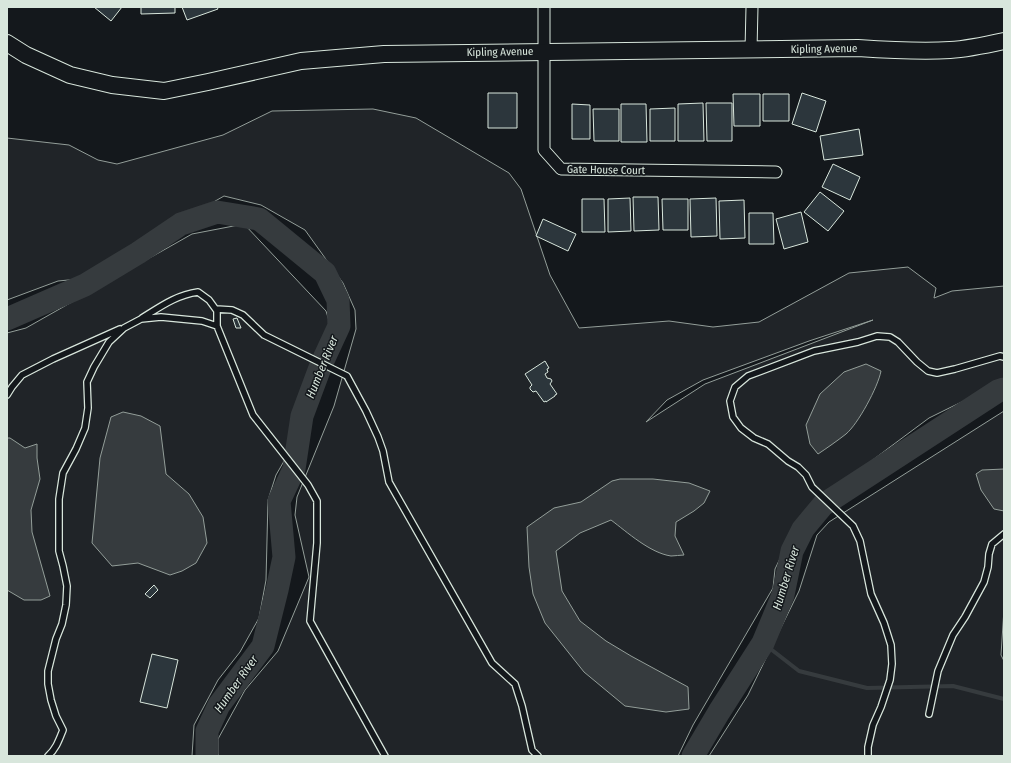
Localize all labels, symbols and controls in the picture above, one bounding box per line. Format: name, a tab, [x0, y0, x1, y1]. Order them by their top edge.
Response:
street label: Kipling Avenue	[791, 42, 857, 56]
street label: Kipling Avenue	[467, 45, 533, 59]
street label: Gate House Court	[567, 163, 646, 177]
water label: Humber River	[303, 333, 341, 400]
water label: Humber River	[770, 543, 803, 612]
water label: Humber River	[211, 652, 261, 715]

